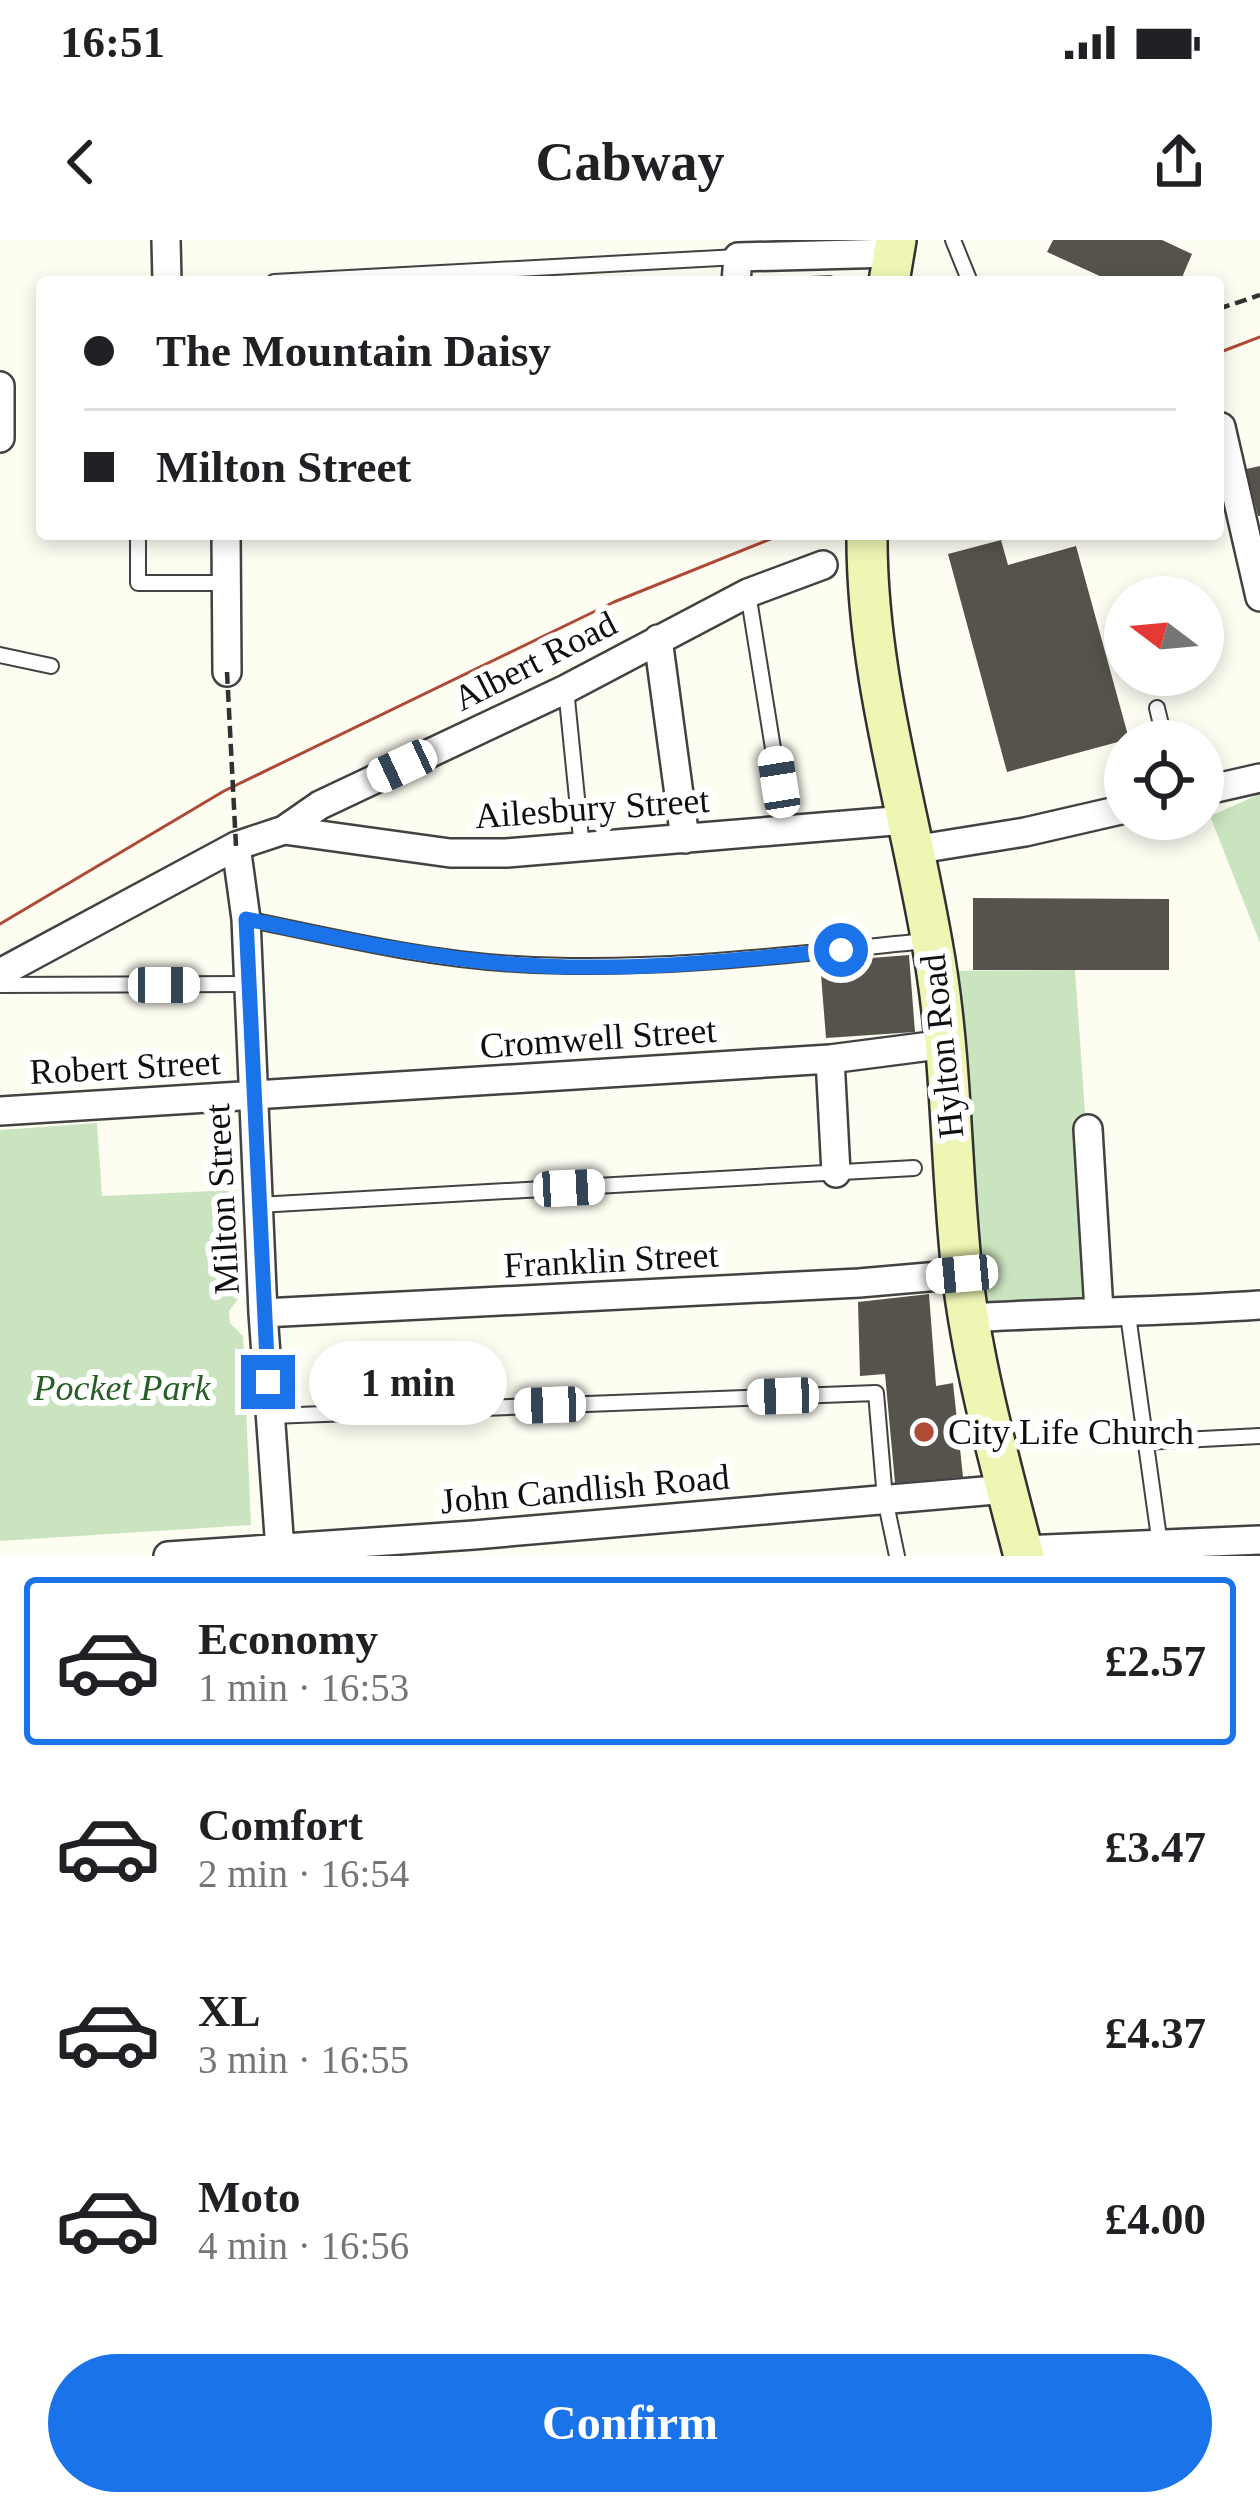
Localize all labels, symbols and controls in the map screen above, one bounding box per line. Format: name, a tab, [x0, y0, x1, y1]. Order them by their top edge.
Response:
text: 16:51	[60, 17, 165, 67]
icon: back	[48, 129, 114, 195]
icon: share	[1146, 129, 1212, 195]
text: Cabway	[535, 132, 725, 192]
text: The Mountain Daisy	[156, 326, 551, 376]
text: Milton Street	[156, 442, 411, 492]
north arrow	[1104, 576, 1224, 696]
map controls	[1104, 576, 1224, 840]
street label: Albert Road	[447, 603, 623, 719]
button: locate	[1104, 720, 1224, 840]
car	[362, 734, 442, 798]
car	[756, 744, 802, 820]
street label: Ailesbury Street	[473, 780, 711, 836]
route start	[814, 923, 868, 977]
street label: Hylton Road	[912, 952, 972, 1140]
car	[128, 967, 200, 1003]
street label: Cromwell Street	[478, 1010, 718, 1066]
street label: Robert Street	[29, 1042, 221, 1092]
street label: Milton Street	[197, 1103, 247, 1295]
car	[532, 1168, 606, 1208]
street label: Franklin Street	[503, 1234, 719, 1286]
car	[925, 1253, 999, 1295]
callout: 1 min	[310, 1340, 508, 1424]
route end	[241, 1355, 295, 1409]
text: 1 min	[361, 1361, 455, 1404]
park label: Pocket Park	[33, 1368, 211, 1408]
car	[746, 1377, 820, 1415]
car	[513, 1386, 587, 1424]
place label: City Life Church	[948, 1412, 1194, 1452]
marker: City Life Church	[911, 1419, 937, 1445]
street label: John Candlish Road	[439, 1456, 731, 1522]
icon: car	[54, 1607, 162, 1715]
text: Economy	[198, 1614, 378, 1664]
text: £2.57	[1105, 1636, 1206, 1686]
text: 1 min · 16:53	[198, 1666, 409, 1709]
icon: car	[54, 1793, 162, 1901]
text: Comfort	[198, 1800, 363, 1850]
text: £3.47	[1105, 1822, 1206, 1872]
text: 2 min · 16:54	[198, 1852, 409, 1895]
icon: car	[54, 1979, 162, 2087]
text: XL	[198, 1986, 261, 2036]
text: £4.37	[1105, 2008, 1206, 2058]
text: 3 min · 16:55	[198, 2038, 409, 2081]
icon: car	[54, 2165, 162, 2273]
text: Moto	[198, 2172, 300, 2222]
text: £4.00	[1105, 2194, 1206, 2244]
text: 4 min · 16:56	[198, 2224, 409, 2267]
button: Confirm	[48, 2354, 1212, 2492]

